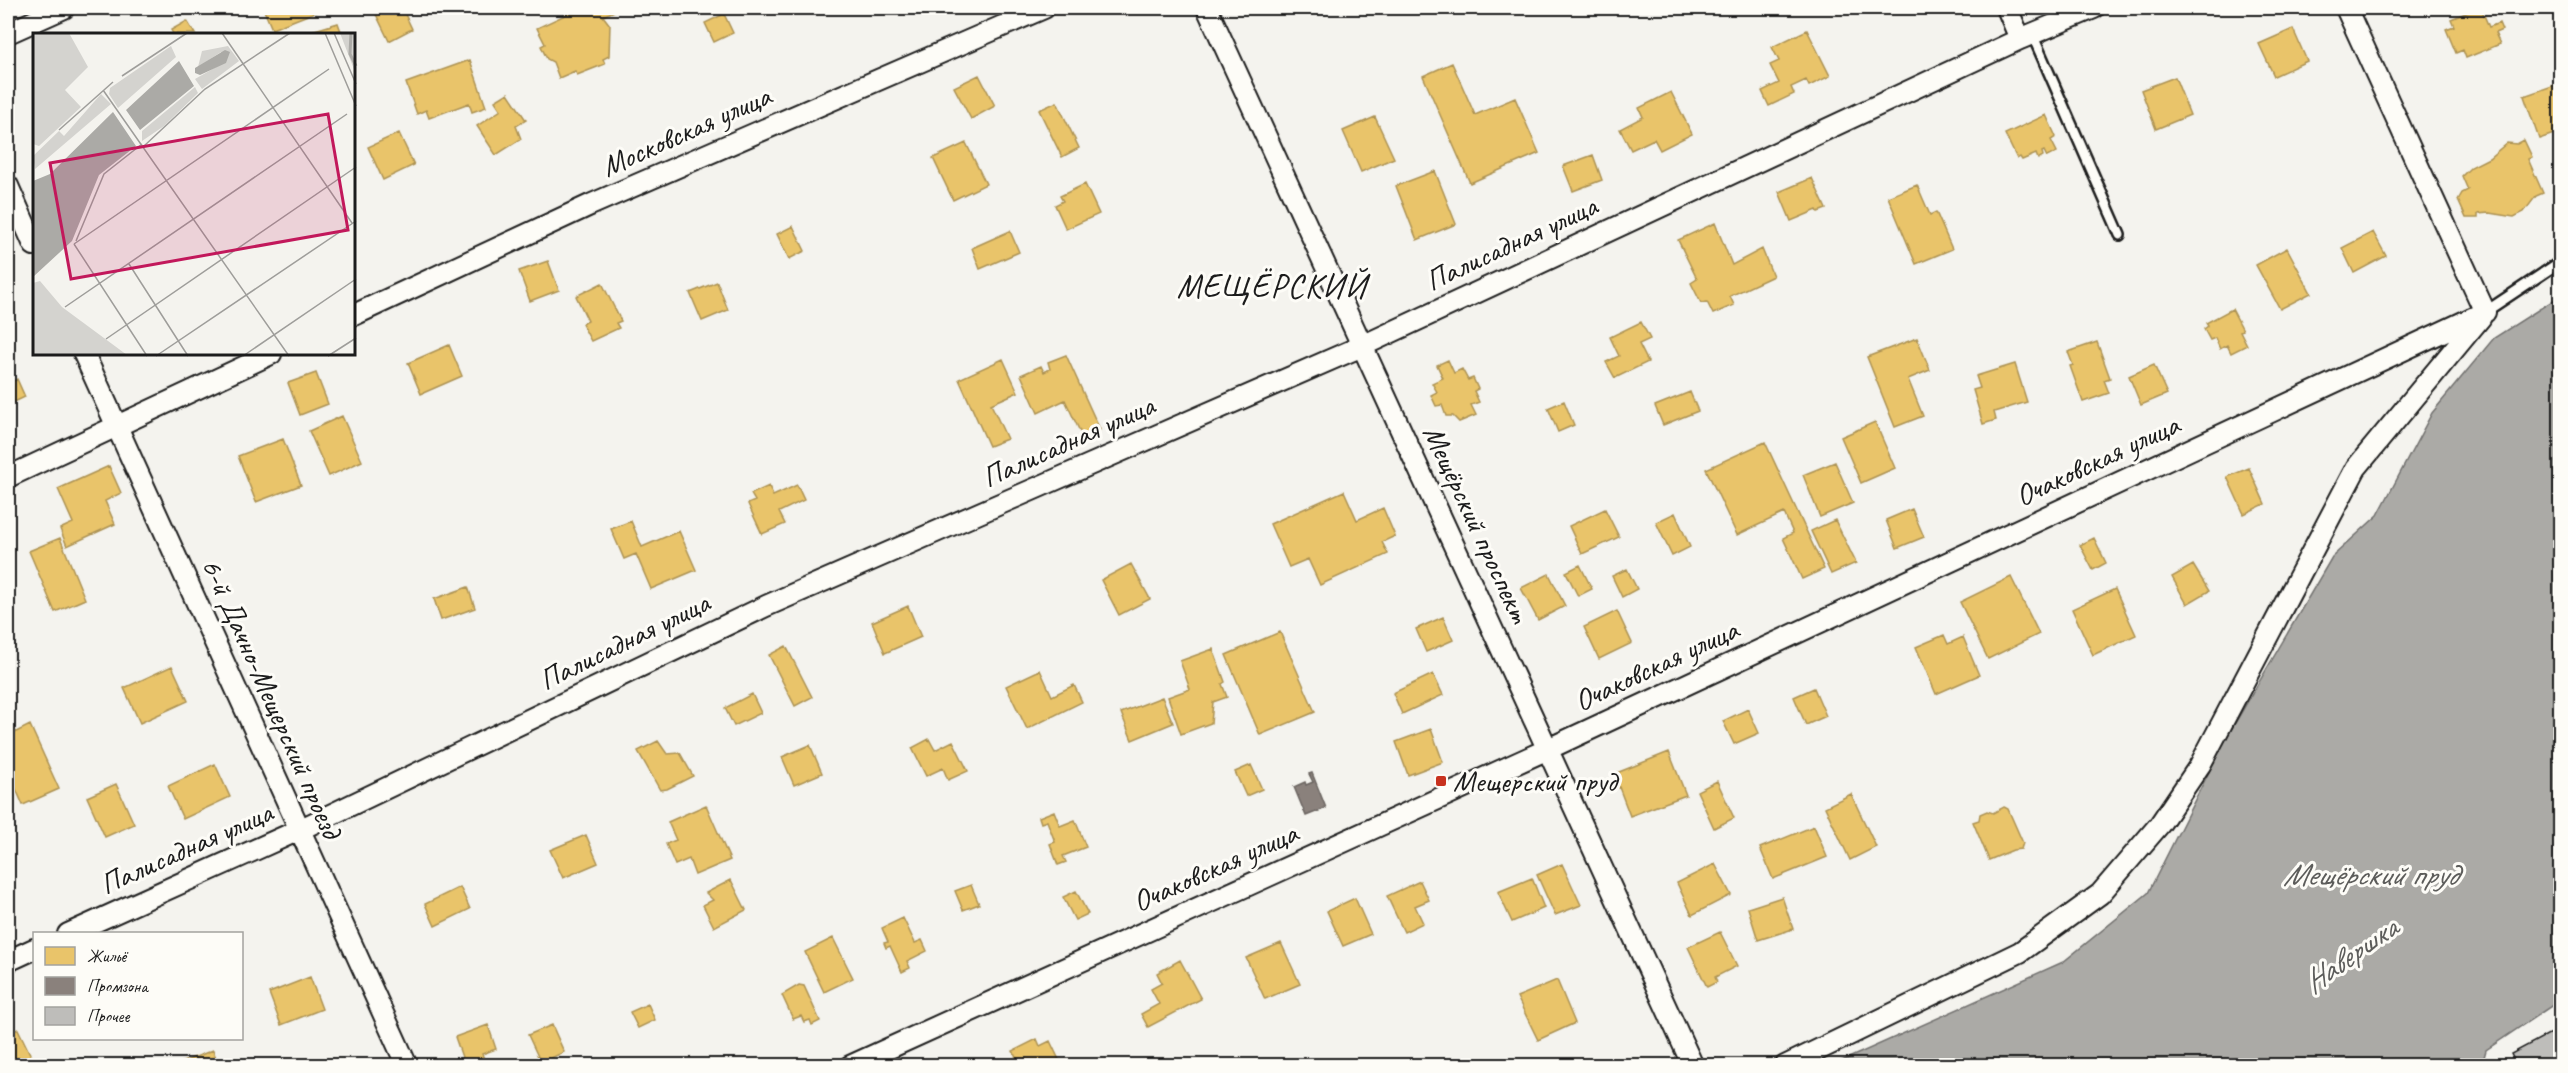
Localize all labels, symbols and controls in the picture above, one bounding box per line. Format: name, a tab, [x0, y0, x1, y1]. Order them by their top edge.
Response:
inset map	[33, 33, 356, 356]
street label: Московская улица	[595, 76, 778, 185]
street label: Палисадная улица	[1419, 186, 1605, 299]
district label: МЕЩЁРСКИЙ	[1177, 265, 1371, 307]
street label: Палисадная улица	[976, 385, 1162, 496]
street label: Очаковская улица	[2009, 405, 2187, 515]
street label: Мещёрский проспект	[1415, 419, 1540, 630]
street label: 6-й Дачно-Мещерский проезд	[193, 552, 352, 846]
street label: Палисадная улица	[532, 582, 717, 699]
street label: Очаковская улица	[1568, 610, 1746, 720]
place label: Мещерский пруд	[1453, 762, 1620, 800]
marker: Мещерский пруд	[1434, 774, 1448, 788]
street label: Палисадная улица	[94, 792, 280, 903]
street label: Очаковская улица	[1127, 813, 1305, 920]
water label: Мещёрский пруд	[2283, 854, 2464, 895]
water label: Навершка	[2295, 905, 2409, 1002]
legend	[33, 932, 243, 1040]
text: Жильё	[87, 945, 129, 967]
text: Промзона	[87, 975, 149, 997]
text: Прочее	[87, 1005, 130, 1027]

